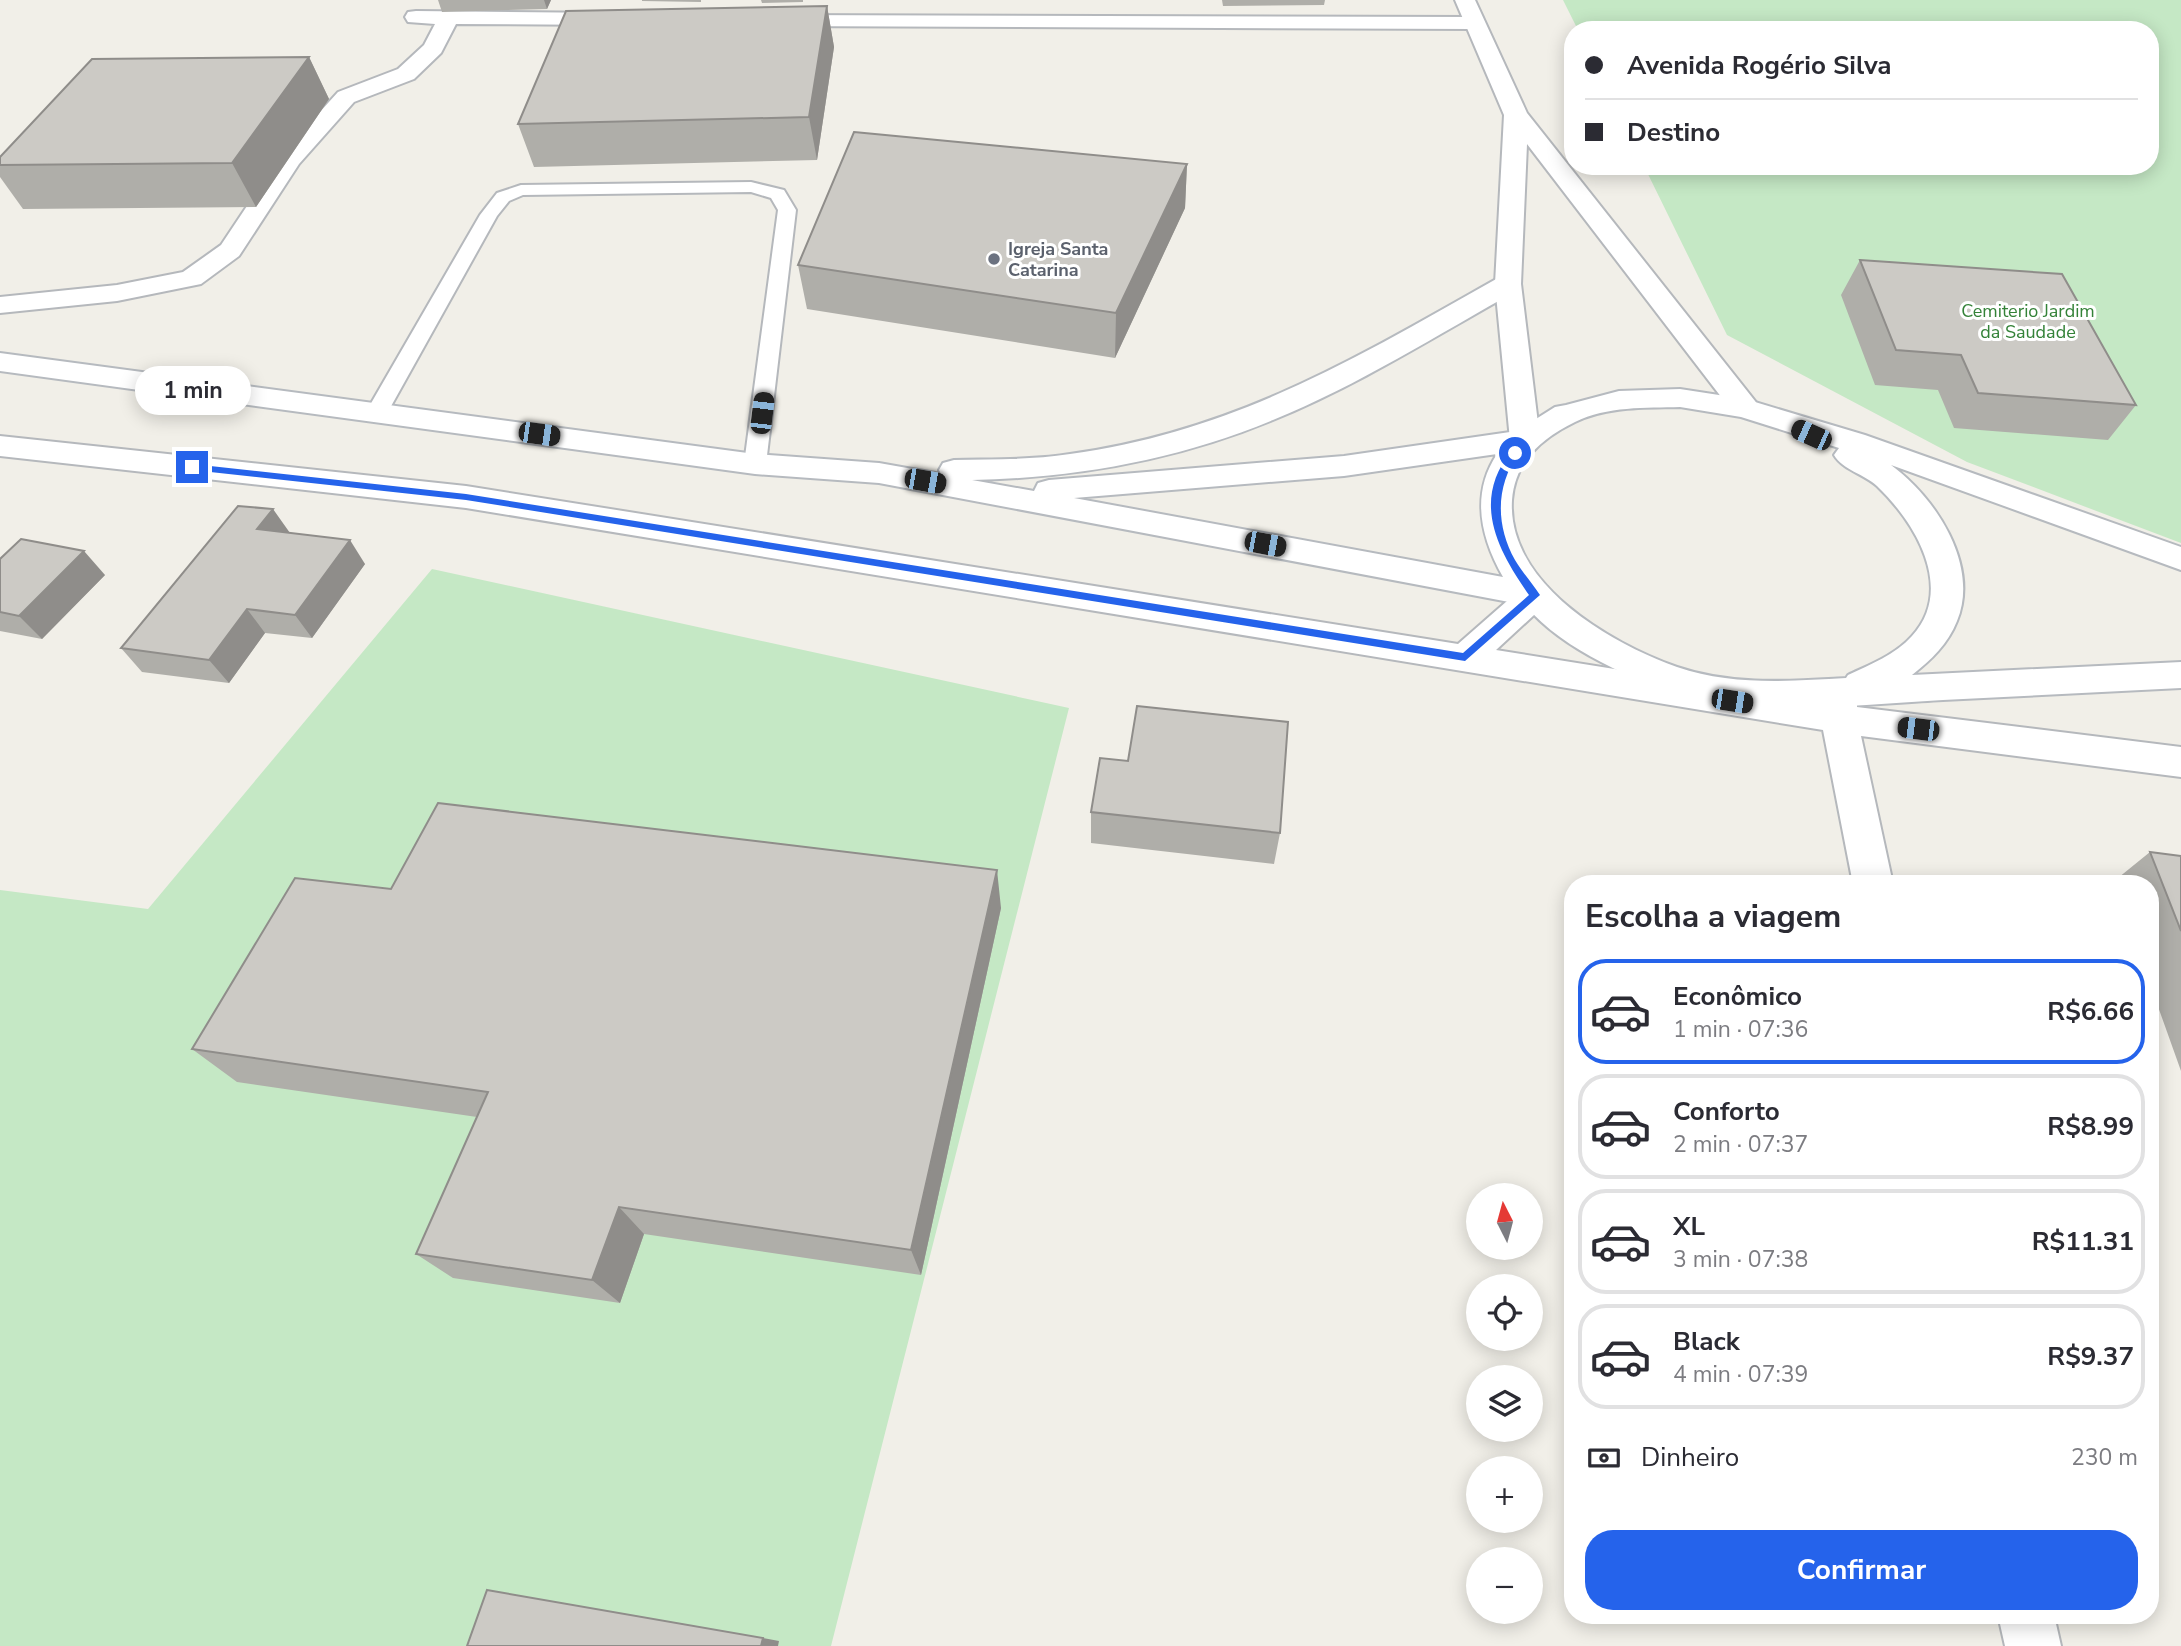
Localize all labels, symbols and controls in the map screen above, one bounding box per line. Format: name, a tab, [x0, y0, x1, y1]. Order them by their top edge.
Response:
text: Avenida Rogério Silva	[1627, 48, 1892, 83]
text: Destino	[1627, 115, 1720, 150]
place label: Igreja Santa Catarina	[1008, 237, 1108, 282]
marker: Igreja Santa Catarina	[986, 251, 1002, 267]
park label: Cemiterio Jardim da Saudade	[1961, 299, 2095, 344]
callout: 1 min	[134, 365, 250, 414]
text: 1 min	[163, 375, 223, 406]
car	[750, 391, 775, 435]
car	[1788, 417, 1835, 453]
car	[517, 421, 562, 447]
route start	[1499, 437, 1531, 469]
route end	[176, 451, 208, 483]
car	[903, 467, 948, 495]
car	[1243, 530, 1288, 558]
car	[1710, 687, 1755, 715]
car	[1896, 716, 1941, 742]
text: Escolha a viagem	[1585, 895, 1841, 938]
text: Econômico	[1673, 979, 1802, 1014]
icon: car	[1589, 980, 1652, 1043]
text: R$6.66	[2047, 994, 2134, 1029]
text: 1 min · 07:36	[1673, 1014, 1808, 1045]
text: Conforto	[1673, 1094, 1780, 1129]
icon: car	[1589, 1095, 1652, 1158]
text: R$8.99	[2047, 1109, 2134, 1144]
text: 2 min · 07:37	[1673, 1129, 1808, 1160]
north arrow	[1466, 1183, 1544, 1260]
map controls	[1466, 1183, 1543, 1624]
text: XL	[1673, 1209, 1705, 1244]
icon: car	[1589, 1210, 1652, 1273]
text: R$11.31	[2032, 1224, 2134, 1259]
text: 3 min · 07:38	[1673, 1244, 1808, 1275]
button: locate	[1466, 1274, 1543, 1351]
text: Black	[1673, 1324, 1740, 1359]
icon: car	[1589, 1325, 1652, 1388]
text: R$9.37	[2047, 1339, 2134, 1374]
text: 4 min · 07:39	[1673, 1359, 1808, 1390]
button: layers	[1466, 1365, 1543, 1442]
icon: cash	[1585, 1439, 1623, 1477]
text: Dinheiro	[1641, 1440, 1739, 1475]
text: 230 m	[2071, 1442, 2138, 1473]
button: +	[1466, 1456, 1543, 1533]
button: Confirmar	[1585, 1530, 2138, 1610]
button: −	[1466, 1547, 1543, 1624]

